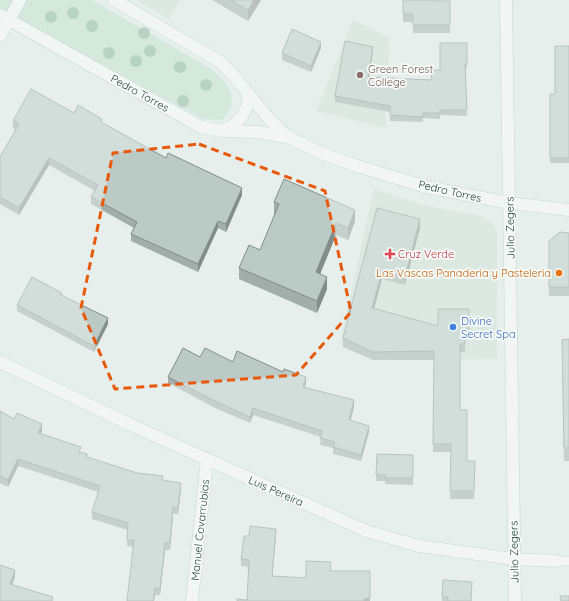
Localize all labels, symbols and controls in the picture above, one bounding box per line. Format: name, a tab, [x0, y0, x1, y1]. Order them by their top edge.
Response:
place label: Green Forest College	[368, 62, 434, 89]
marker: Green Forest College	[355, 70, 365, 80]
street label: Pedro Torres	[108, 71, 172, 115]
street label: Pedro Torres	[417, 177, 483, 205]
street label: Julio Zegers	[502, 197, 518, 259]
place label: Cruz Verde	[398, 247, 454, 261]
marker: Cruz Verde	[385, 249, 395, 259]
place label: Las Vascas Panaderia y Pasteleria	[376, 266, 551, 280]
marker: Las Vascas Panaderia y Pasteleria	[554, 268, 564, 278]
place label: Divine Secret Spa	[461, 314, 516, 341]
marker: Divine Secret Spa	[448, 322, 458, 332]
street label: Luis Pereira	[246, 473, 306, 509]
street label: Manuel Covarrubias	[188, 479, 212, 581]
street label: Julio Zegers	[506, 521, 522, 583]

